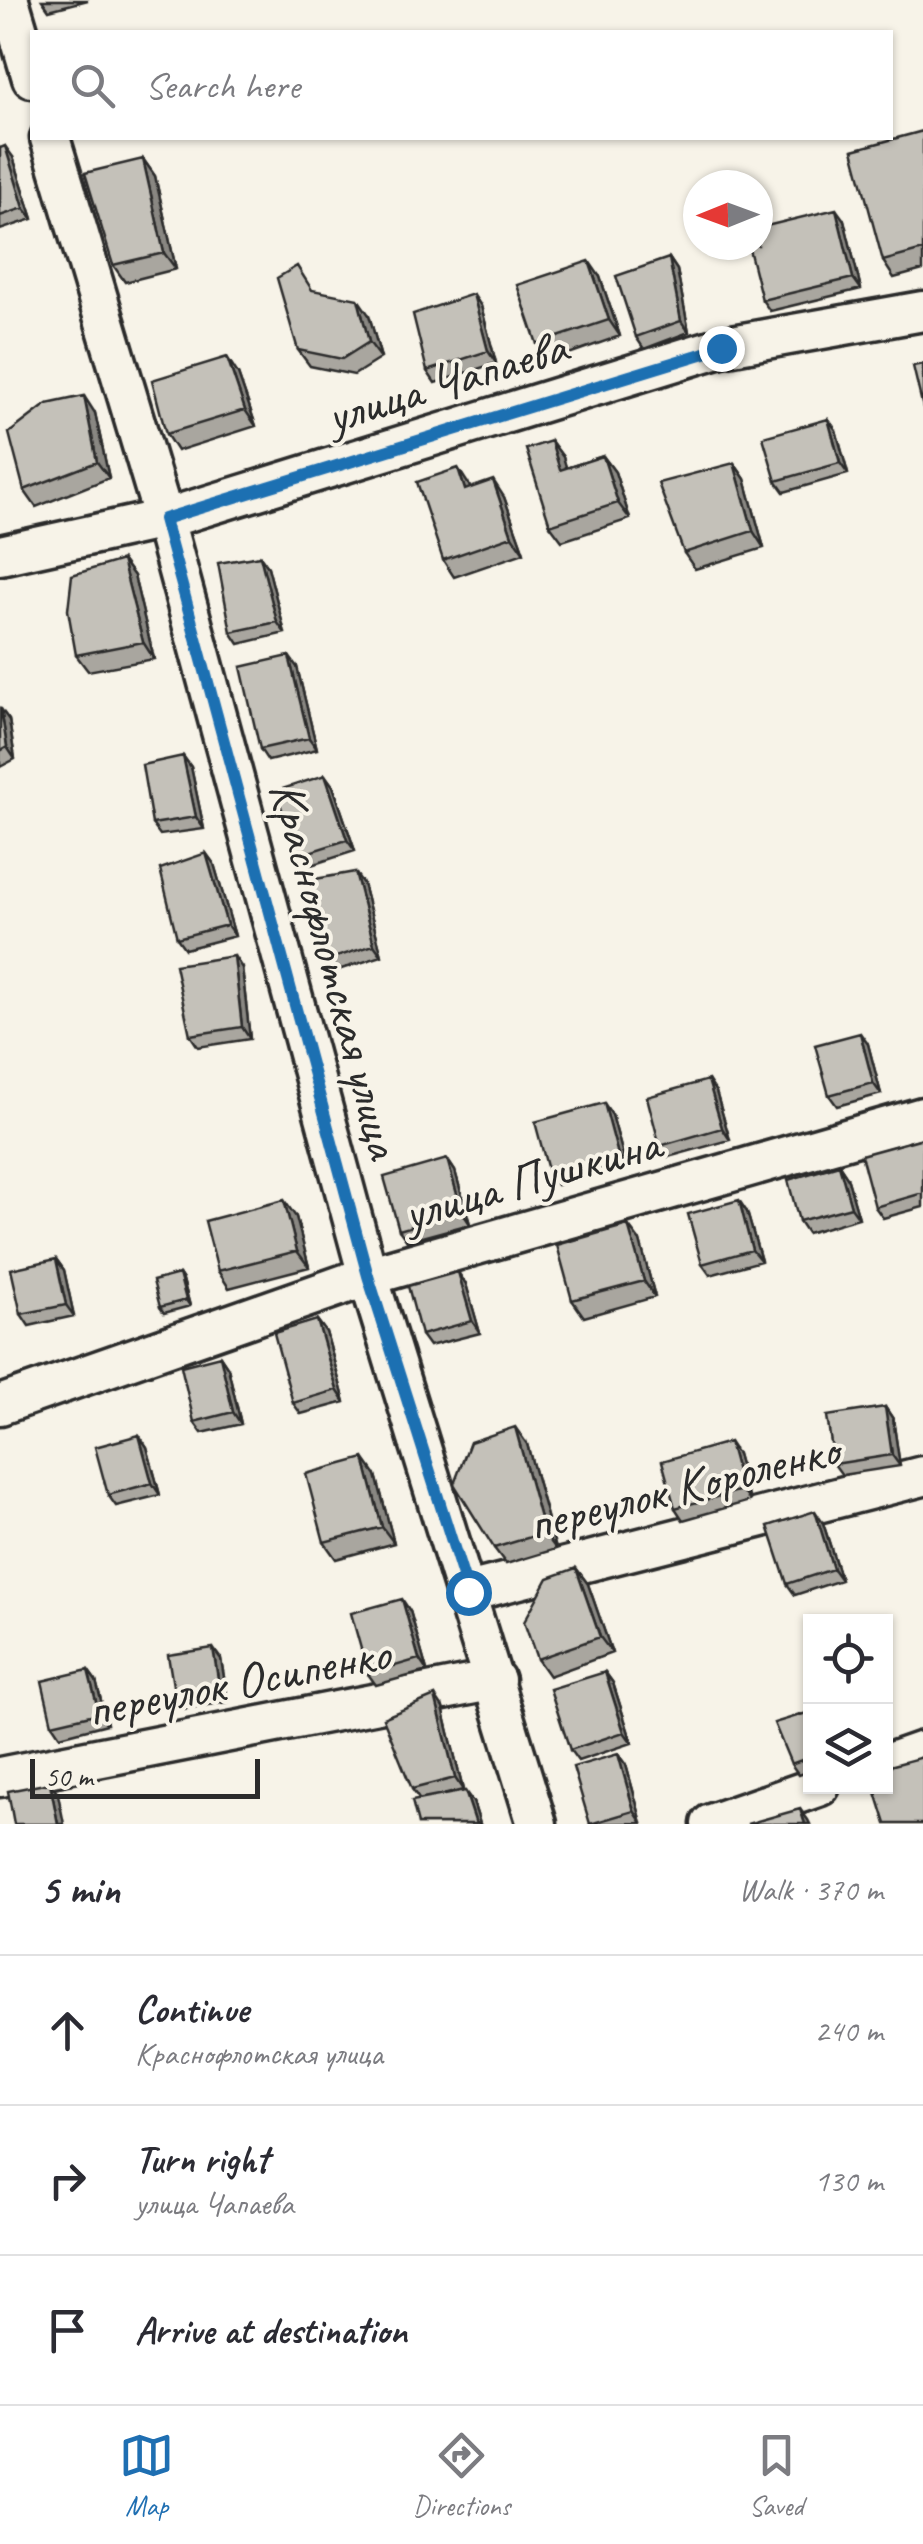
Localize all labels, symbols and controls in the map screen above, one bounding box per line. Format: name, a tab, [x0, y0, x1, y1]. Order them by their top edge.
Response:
search box	[30, 30, 893, 140]
icon: search	[65, 58, 120, 113]
text: Search here	[145, 62, 300, 109]
north arrow	[683, 170, 773, 260]
street label: улица Чапаева	[316, 314, 577, 449]
route end	[699, 326, 745, 372]
street label: Краснофлотская улица	[255, 774, 417, 1167]
street label: улица Пушкина	[393, 1111, 671, 1246]
street label: переулок Короленко	[522, 1416, 850, 1555]
route start	[446, 1570, 492, 1616]
map controls	[803, 1614, 893, 1794]
button: locate	[803, 1614, 893, 1704]
street label: переулок Осипенко	[82, 1621, 397, 1742]
button: layers	[803, 1704, 893, 1794]
scale bar	[30, 1754, 260, 1798]
text: 50 m	[45, 1759, 93, 1794]
text: 5 min	[40, 1863, 120, 1916]
text: Walk · 370 m	[739, 1869, 883, 1910]
text: Continue	[135, 1986, 249, 2033]
icon: ahead	[40, 2003, 95, 2058]
text: 240 m	[814, 2010, 883, 2051]
text: Краснофлотская улица	[135, 2033, 383, 2074]
text: Turn right	[135, 2136, 269, 2183]
icon: right	[40, 2153, 95, 2208]
text: 130 m	[814, 2160, 883, 2201]
text: улица Чапаева	[135, 2183, 294, 2224]
icon: arrive	[40, 2303, 95, 2358]
text: Arrive at destination	[135, 2307, 407, 2354]
tab: Map	[119, 2428, 174, 2523]
tab: Directions	[413, 2428, 510, 2523]
tab: Saved	[749, 2428, 804, 2523]

